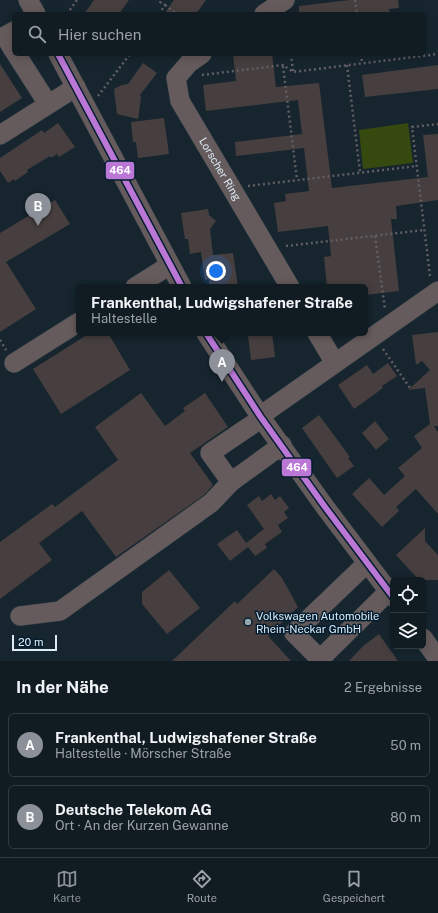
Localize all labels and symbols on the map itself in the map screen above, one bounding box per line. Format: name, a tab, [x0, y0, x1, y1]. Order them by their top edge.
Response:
street label: Lorscher Ring	[197, 135, 244, 203]
line badge: 464	[105, 161, 135, 180]
text: 464	[109, 164, 131, 176]
pin: B	[25, 193, 51, 226]
your location	[206, 261, 226, 281]
pin: A	[209, 349, 235, 382]
line badge: 464	[281, 458, 312, 477]
text: 464	[286, 461, 308, 473]
place label: Volkswagen Automobile Rhein-Neckar GmbH	[256, 610, 379, 635]
marker: Volkswagen Automobile Rhein-Neckar GmbH	[243, 617, 253, 627]
scale bar	[12, 633, 57, 652]

